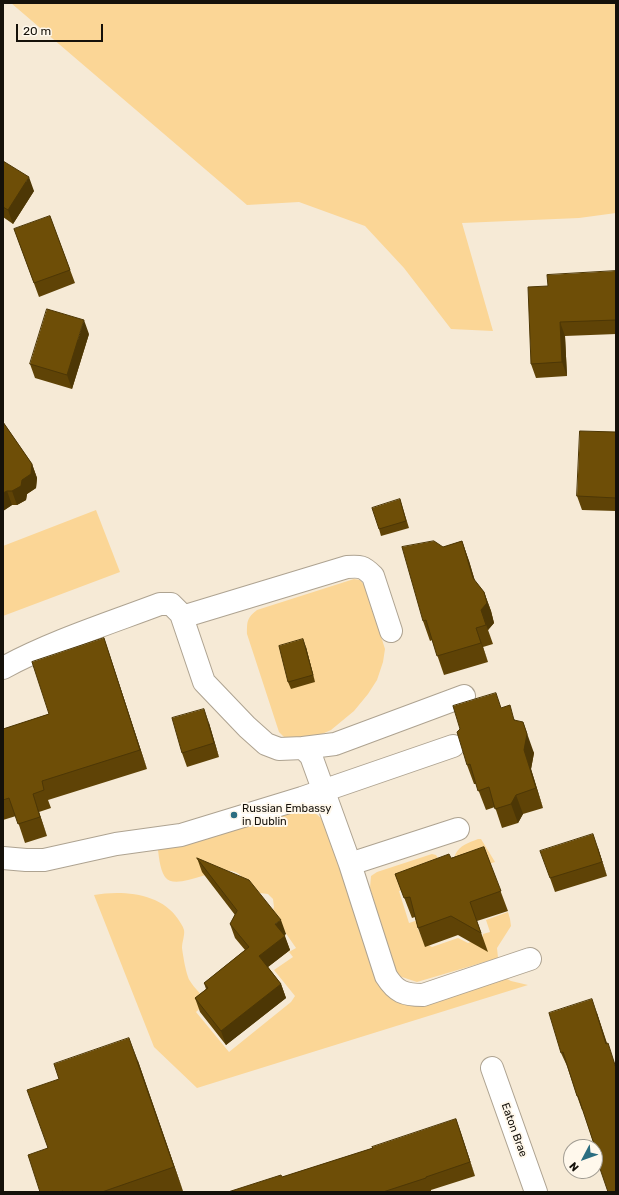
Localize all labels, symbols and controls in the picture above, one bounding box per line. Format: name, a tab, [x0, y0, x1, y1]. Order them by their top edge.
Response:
scale bar	[18, 16, 105, 42]
text: 20 m	[23, 24, 51, 38]
place label: Russian Embassy in Dublin	[242, 802, 331, 828]
marker: Russian Embassy in Dublin	[229, 810, 239, 820]
street label: Eaton Brae	[498, 1101, 530, 1159]
north arrow	[563, 1139, 603, 1179]
text: N	[567, 1159, 582, 1174]

